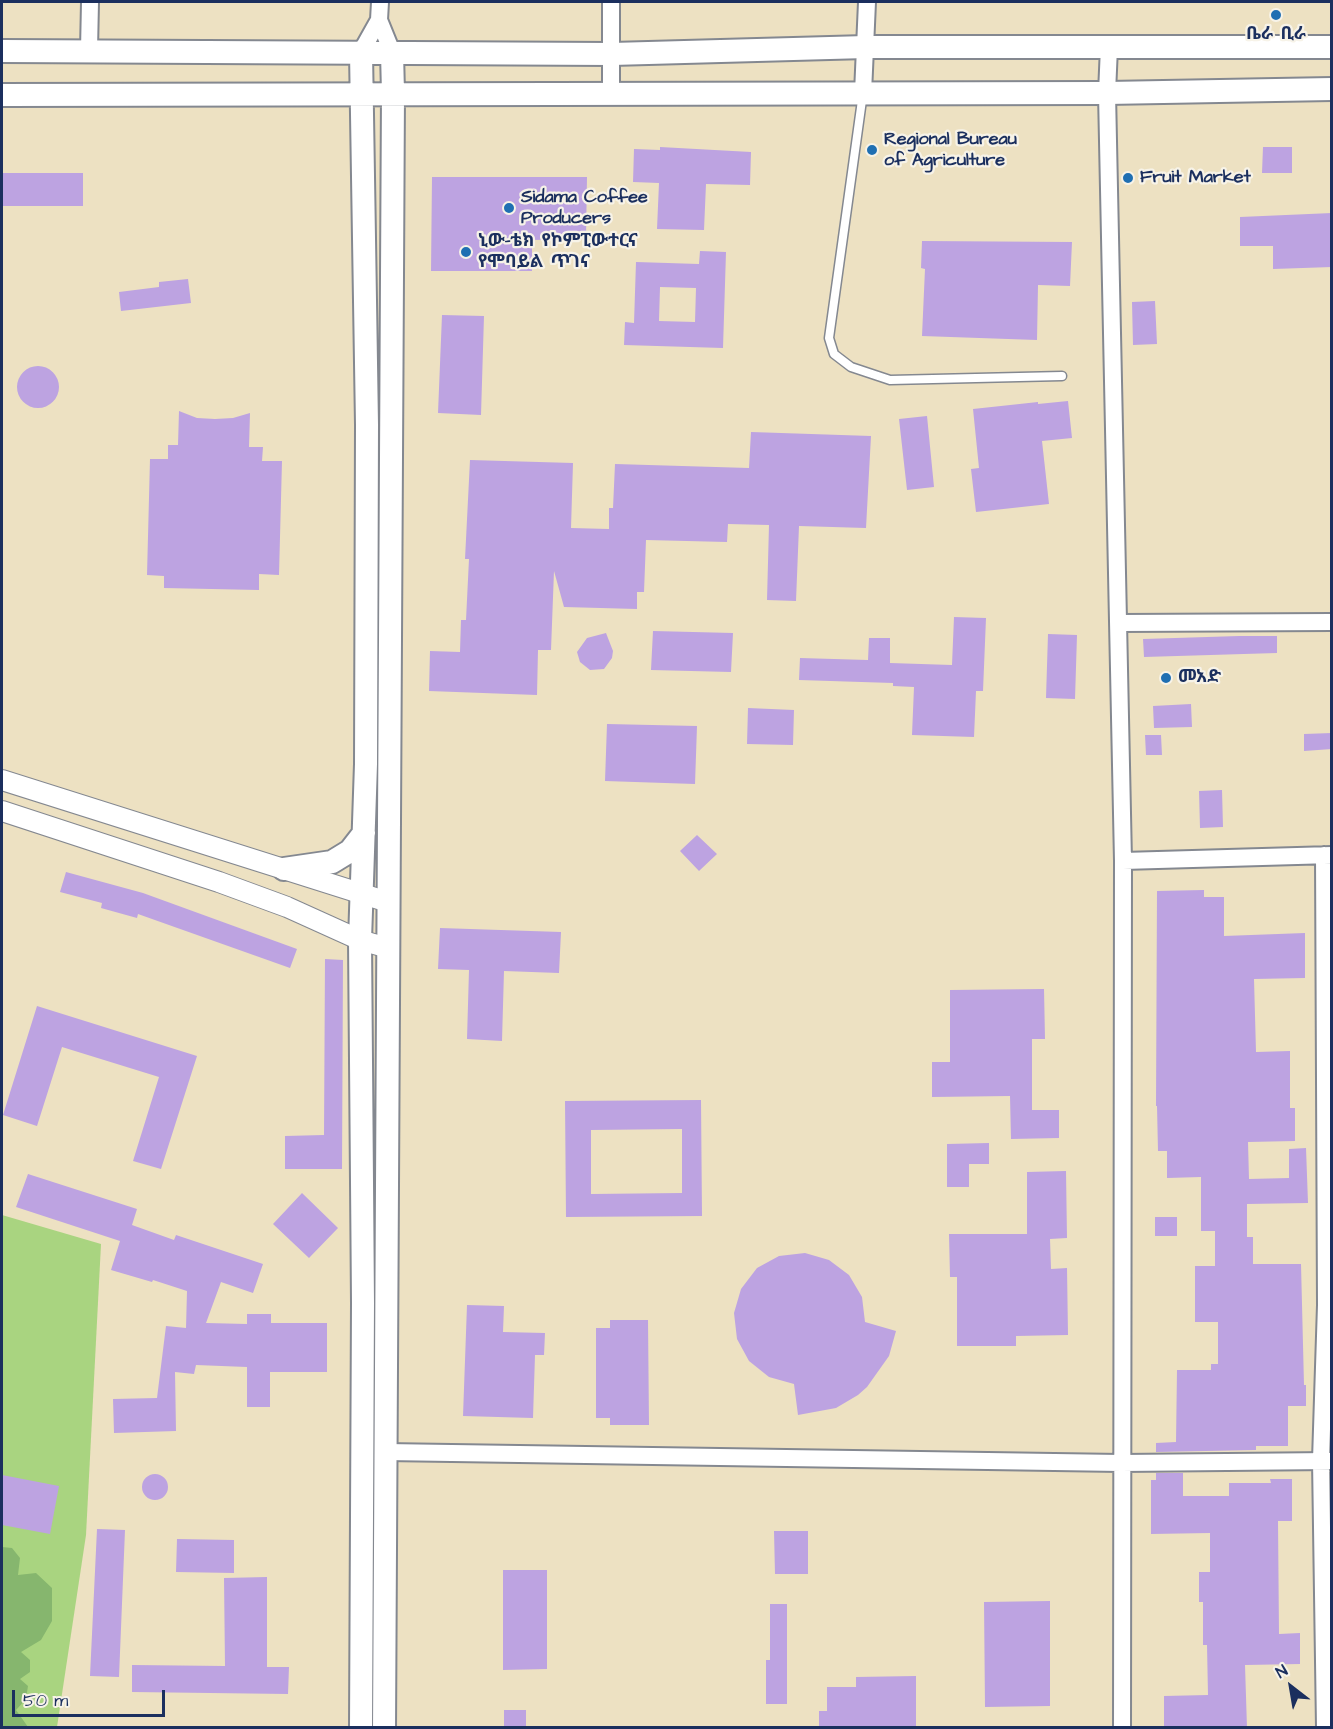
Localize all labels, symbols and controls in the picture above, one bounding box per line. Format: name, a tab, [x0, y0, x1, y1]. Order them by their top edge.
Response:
marker: ቤራ ቢራ	[1269, 8, 1283, 22]
place label: ቤራ ቢራ	[1246, 24, 1306, 46]
place label: Regional Bureau of Agriculture	[884, 129, 1017, 172]
marker: Regional Bureau of Agriculture	[865, 143, 879, 157]
place label: Fruit Market	[1140, 167, 1251, 189]
marker: Fruit Market	[1121, 171, 1135, 185]
place label: Sidama Coffee Producers	[521, 187, 648, 230]
marker: Sidama Coffee Producers	[502, 201, 516, 215]
place label: ኒው-ቴክ የኮምፒውተርና የሞባይል ጥገና	[478, 231, 638, 274]
marker: ኒው-ቴክ የኮምፒውተርና የሞባይል ጥገና	[459, 245, 473, 259]
place label: መአድ	[1178, 667, 1221, 689]
marker: መአድ	[1159, 671, 1173, 685]
north arrow	[1261, 1657, 1321, 1717]
text: N	[1272, 1660, 1292, 1684]
scale bar	[15, 1678, 168, 1716]
text: 50 m	[23, 1688, 68, 1713]

